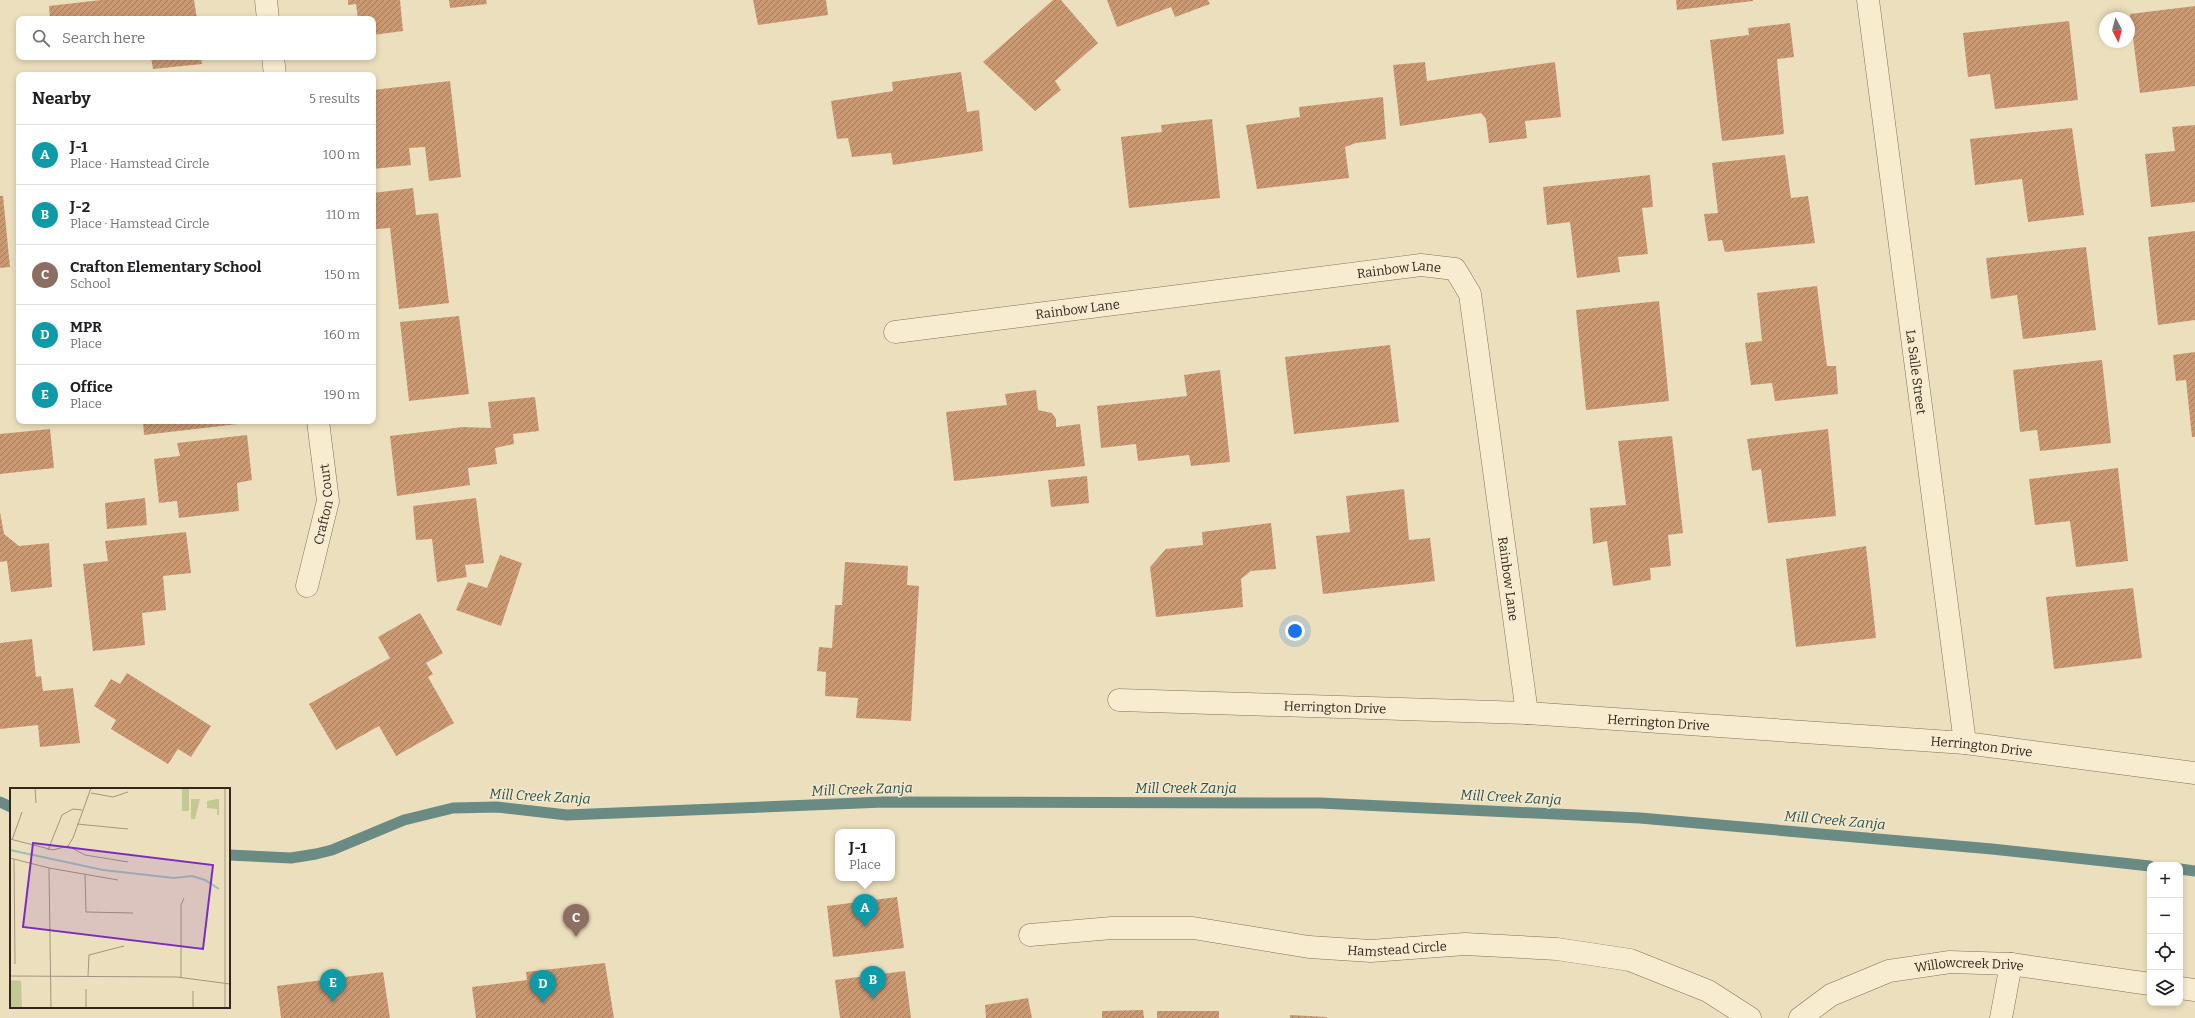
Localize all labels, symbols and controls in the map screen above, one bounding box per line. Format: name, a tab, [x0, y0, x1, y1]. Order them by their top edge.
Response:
north arrow	[2099, 12, 2135, 48]
search box	[16, 16, 376, 60]
icon: search	[30, 27, 52, 49]
text: Search here	[62, 29, 145, 47]
text: Nearby	[32, 88, 91, 109]
text: 5 results	[309, 91, 360, 106]
text: J-1	[70, 138, 88, 156]
text: A	[40, 147, 50, 162]
text: 100 m	[323, 147, 360, 162]
text: Place · Hamstead Circle	[70, 156, 209, 171]
text: J-2	[70, 198, 90, 216]
text: B	[41, 207, 49, 222]
text: 110 m	[326, 207, 360, 222]
text: Place · Hamstead Circle	[70, 216, 209, 231]
text: Crafton Elementary School	[70, 258, 261, 276]
street label: Rainbow Lane	[1356, 258, 1442, 281]
text: C	[41, 267, 49, 282]
text: 150 m	[324, 267, 360, 282]
text: School	[70, 276, 111, 291]
street label: Rainbow Lane	[1035, 296, 1121, 322]
text: MPR	[70, 318, 102, 336]
text: D	[40, 327, 50, 342]
text: 160 m	[324, 327, 360, 342]
street label: La Salle Street	[1903, 329, 1929, 416]
text: Place	[70, 336, 102, 351]
text: Office	[70, 378, 113, 396]
text: E	[41, 387, 49, 402]
text: 190 m	[324, 387, 360, 402]
text: Place	[70, 396, 102, 411]
street label: Crafton Court	[311, 463, 336, 546]
street label: Rainbow Lane	[1495, 536, 1521, 622]
your location	[1285, 621, 1305, 641]
street label: Herrington Drive	[1283, 698, 1386, 717]
street label: Herrington Drive	[1607, 712, 1710, 733]
street label: Herrington Drive	[1930, 734, 2033, 760]
water label: Mill Creek Zanja	[811, 779, 913, 800]
water label: Mill Creek Zanja	[1135, 780, 1237, 797]
water label: Mill Creek Zanja	[489, 785, 591, 808]
water label: Mill Creek Zanja	[1460, 786, 1562, 809]
inset map	[10, 788, 230, 1008]
water label: Mill Creek Zanja	[1784, 808, 1886, 833]
popup	[835, 829, 895, 881]
text: J-1	[849, 839, 867, 857]
text: Place	[849, 857, 881, 872]
map controls	[2147, 862, 2183, 1006]
button: +	[2147, 862, 2183, 898]
pin: A	[852, 894, 878, 927]
button: −	[2147, 898, 2183, 934]
pin: C	[563, 904, 589, 937]
button: locate	[2147, 934, 2183, 970]
street label: Hamstead Circle	[1347, 938, 1447, 959]
street label: Willowcreek Drive	[1913, 955, 2025, 975]
pin: B	[860, 966, 886, 999]
pin: E	[320, 969, 346, 1002]
pin: D	[530, 970, 556, 1003]
button: layers	[2147, 970, 2183, 1006]

